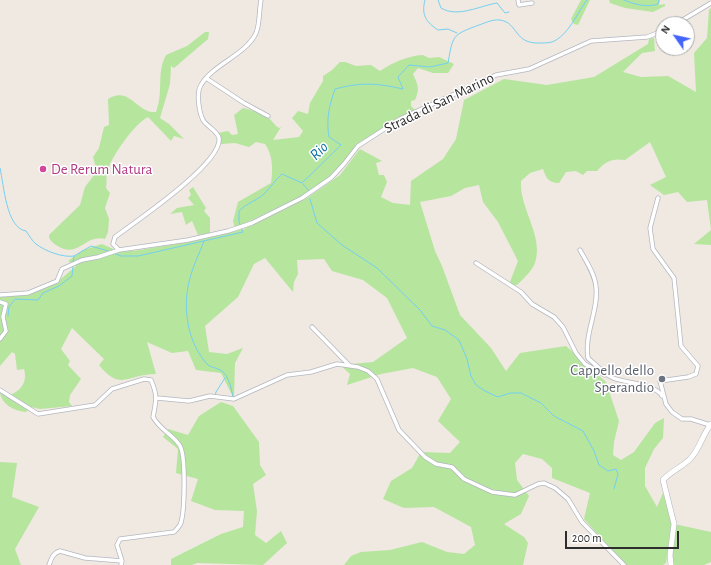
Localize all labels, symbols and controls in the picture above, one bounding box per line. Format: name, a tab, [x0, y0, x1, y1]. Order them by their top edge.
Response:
north arrow	[655, 16, 695, 56]
text: N	[659, 23, 672, 36]
street label: Strada di San Marino	[381, 69, 497, 137]
water label: Rio	[306, 138, 332, 164]
place label: De Rerum Natura	[51, 160, 152, 178]
marker: De Rerum Natura	[38, 164, 48, 174]
place label: Cappello dello Sperandio	[570, 361, 654, 396]
marker: Cappello dello Sperandio	[657, 374, 667, 384]
scale bar	[567, 523, 681, 549]
text: 200 m	[572, 532, 602, 544]

